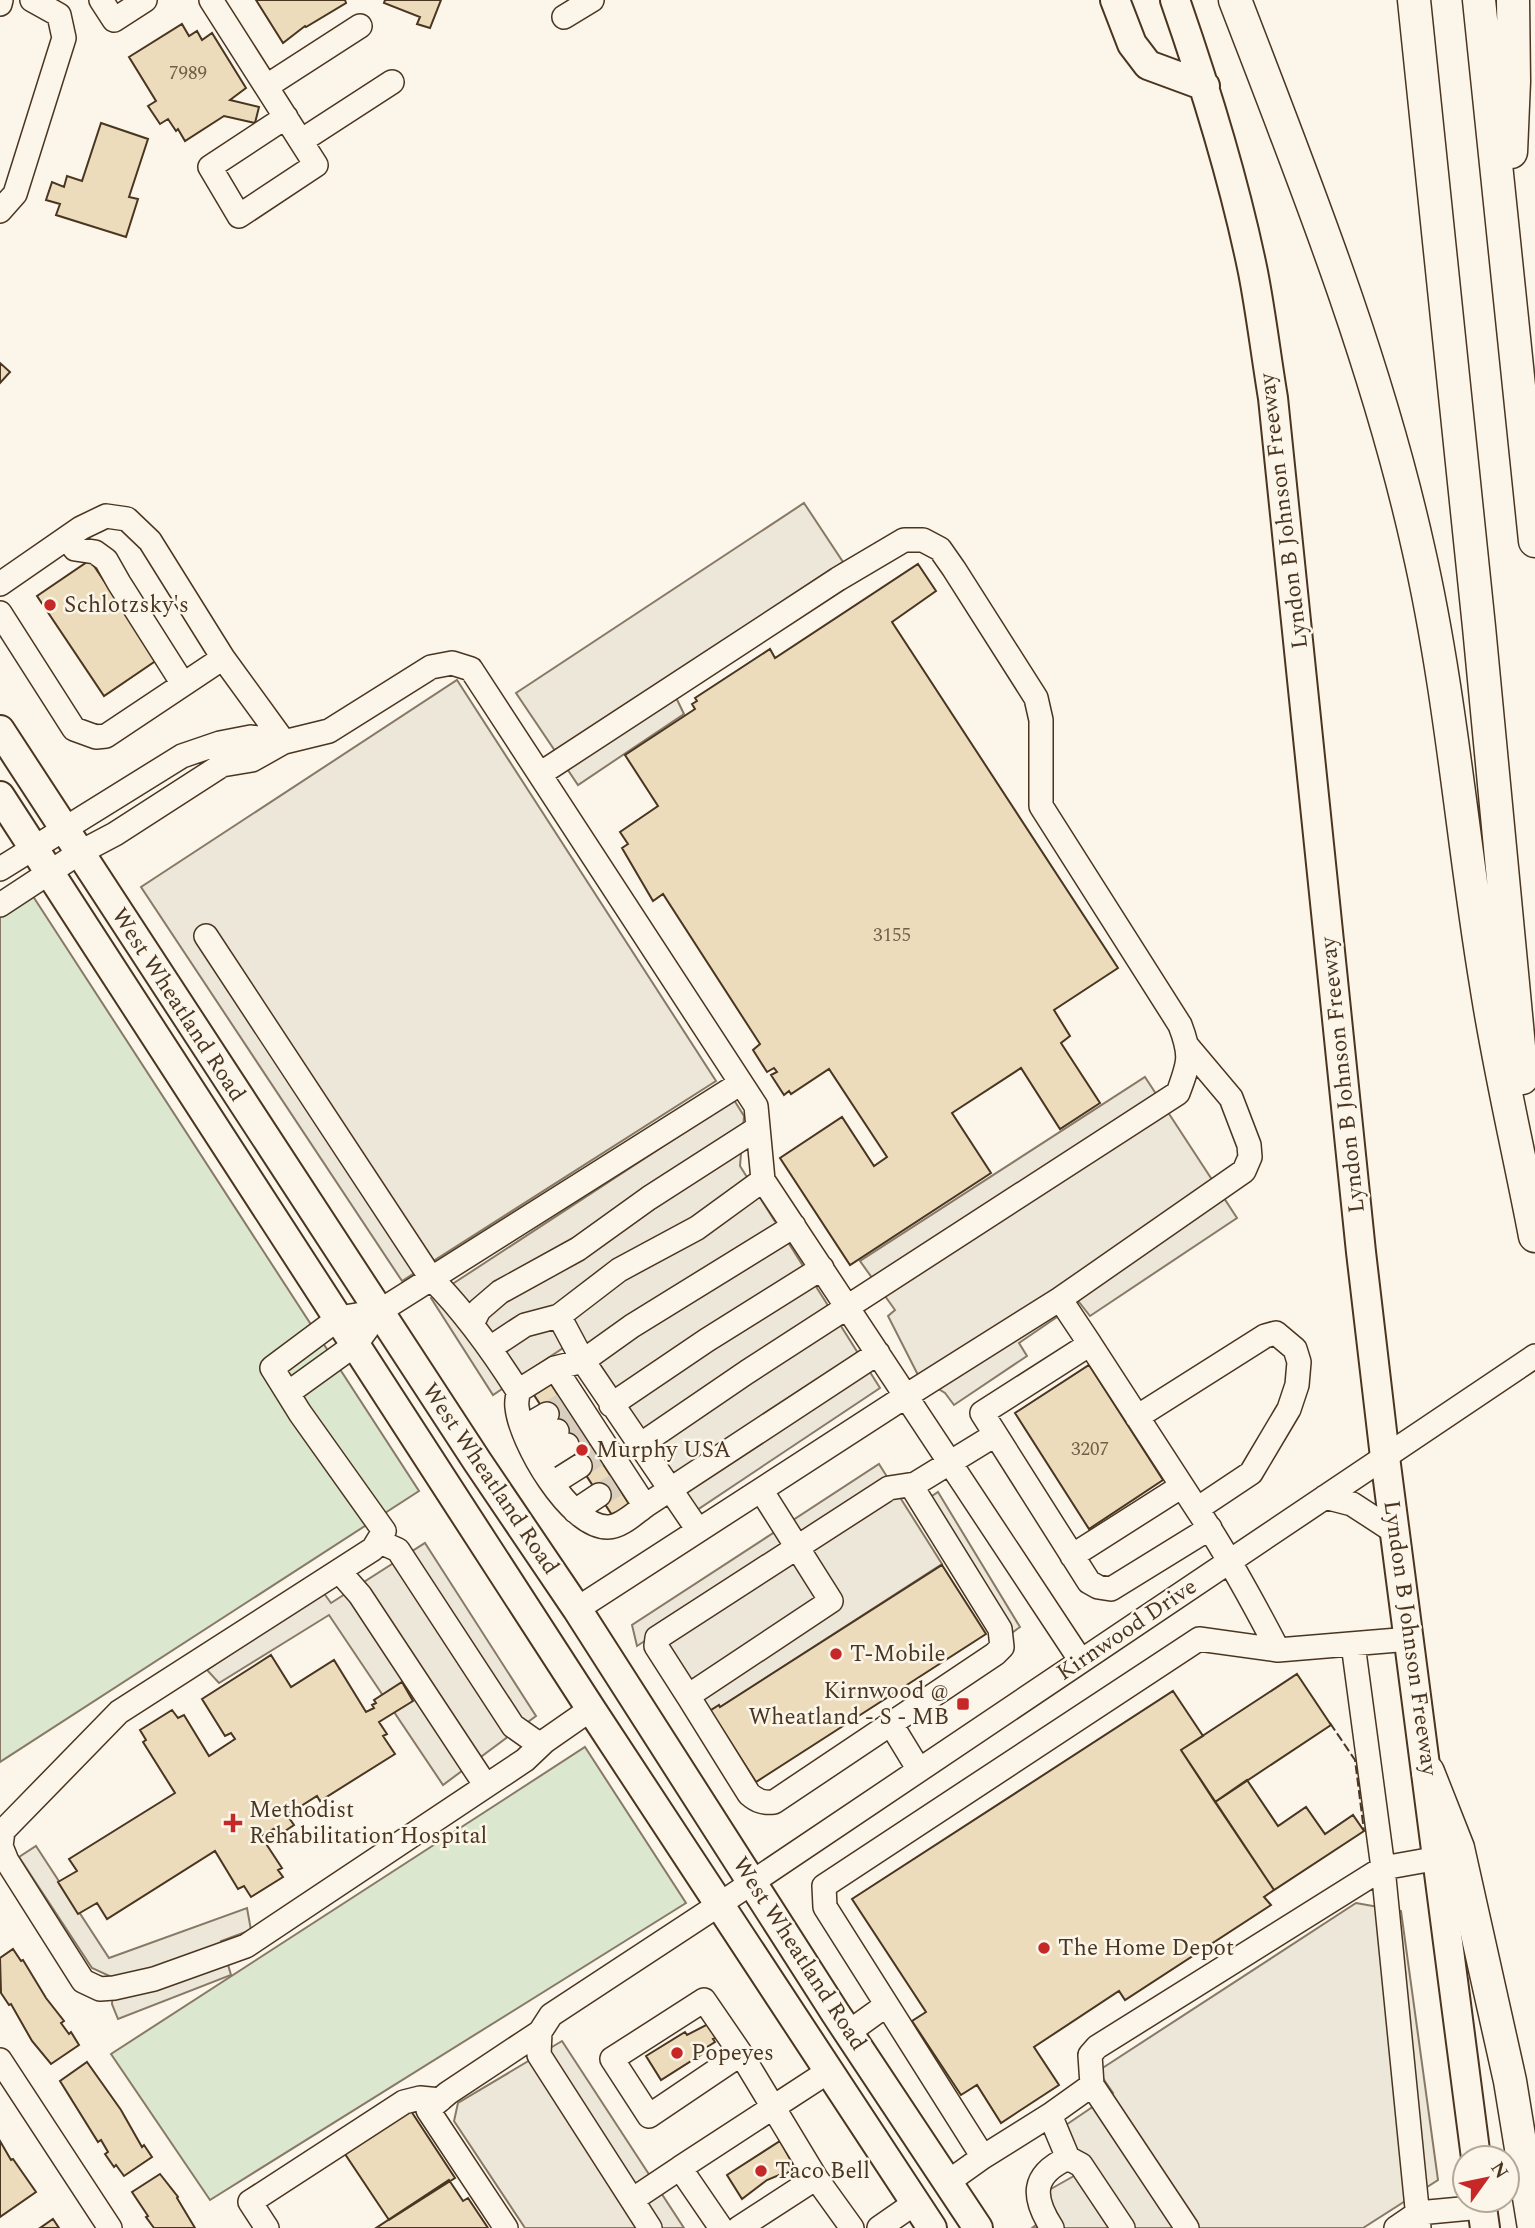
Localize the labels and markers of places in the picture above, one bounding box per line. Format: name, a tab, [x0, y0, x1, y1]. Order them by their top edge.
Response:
place label: Schlotzsky's	[64, 588, 189, 623]
marker: Schlotzsky's	[42, 597, 58, 613]
place label: Murphy USA	[596, 1433, 731, 1468]
marker: Murphy USA	[574, 1442, 590, 1458]
place label: T-Mobile	[850, 1637, 946, 1672]
marker: T-Mobile	[828, 1646, 844, 1662]
place label: Kirnwood @ Wheatland - S - MB	[749, 1674, 949, 1735]
marker: Kirnwood @ Wheatland - S - MB	[955, 1696, 971, 1712]
place label: Methodist Rehabilitation Hospital	[249, 1793, 487, 1854]
marker: Methodist Rehabilitation Hospital	[223, 1813, 243, 1833]
place label: The Home Depot	[1058, 1931, 1234, 1966]
marker: The Home Depot	[1036, 1940, 1052, 1956]
place label: Popeyes	[691, 2036, 774, 2071]
marker: Popeyes	[669, 2045, 685, 2061]
place label: Taco Bell	[775, 2154, 870, 2189]
marker: Taco Bell	[753, 2163, 769, 2179]

